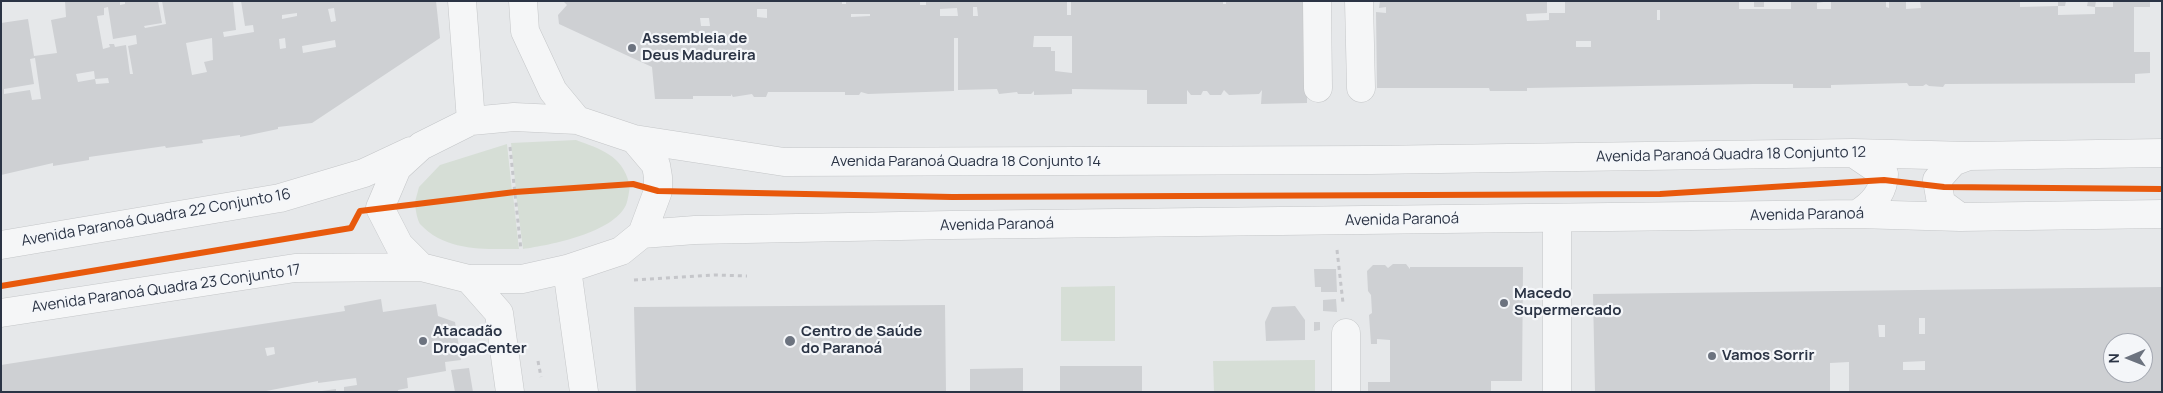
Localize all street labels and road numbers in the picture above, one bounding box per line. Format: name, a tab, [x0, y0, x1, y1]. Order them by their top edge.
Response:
street label: Avenida Paranoá Quadra 18 Conjunto 12	[1596, 144, 1866, 166]
street label: Avenida Paranoá Quadra 18 Conjunto 14	[831, 153, 1101, 171]
street label: Avenida Paranoá Quadra 22 Conjunto 16	[20, 185, 292, 251]
street label: Avenida Paranoá	[1750, 205, 1864, 225]
street label: Avenida Paranoá	[1345, 210, 1459, 230]
street label: Avenida Paranoá	[940, 215, 1054, 235]
street label: Avenida Paranoá Quadra 23 Conjunto 17	[30, 261, 302, 317]

